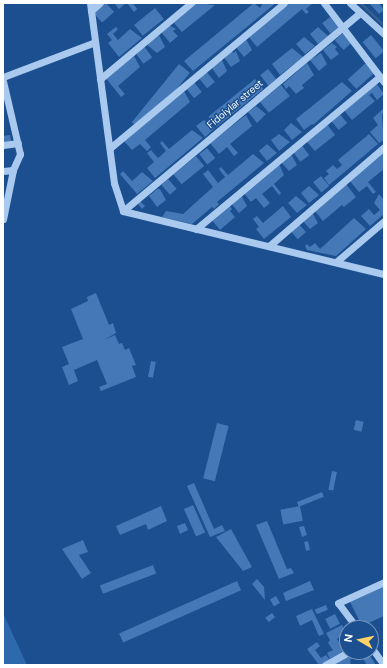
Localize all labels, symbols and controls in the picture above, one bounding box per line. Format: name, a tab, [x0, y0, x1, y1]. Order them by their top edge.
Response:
street label: Fidoiylar street	[205, 77, 265, 131]
north arrow	[339, 620, 379, 660]
text: N	[341, 633, 356, 643]

